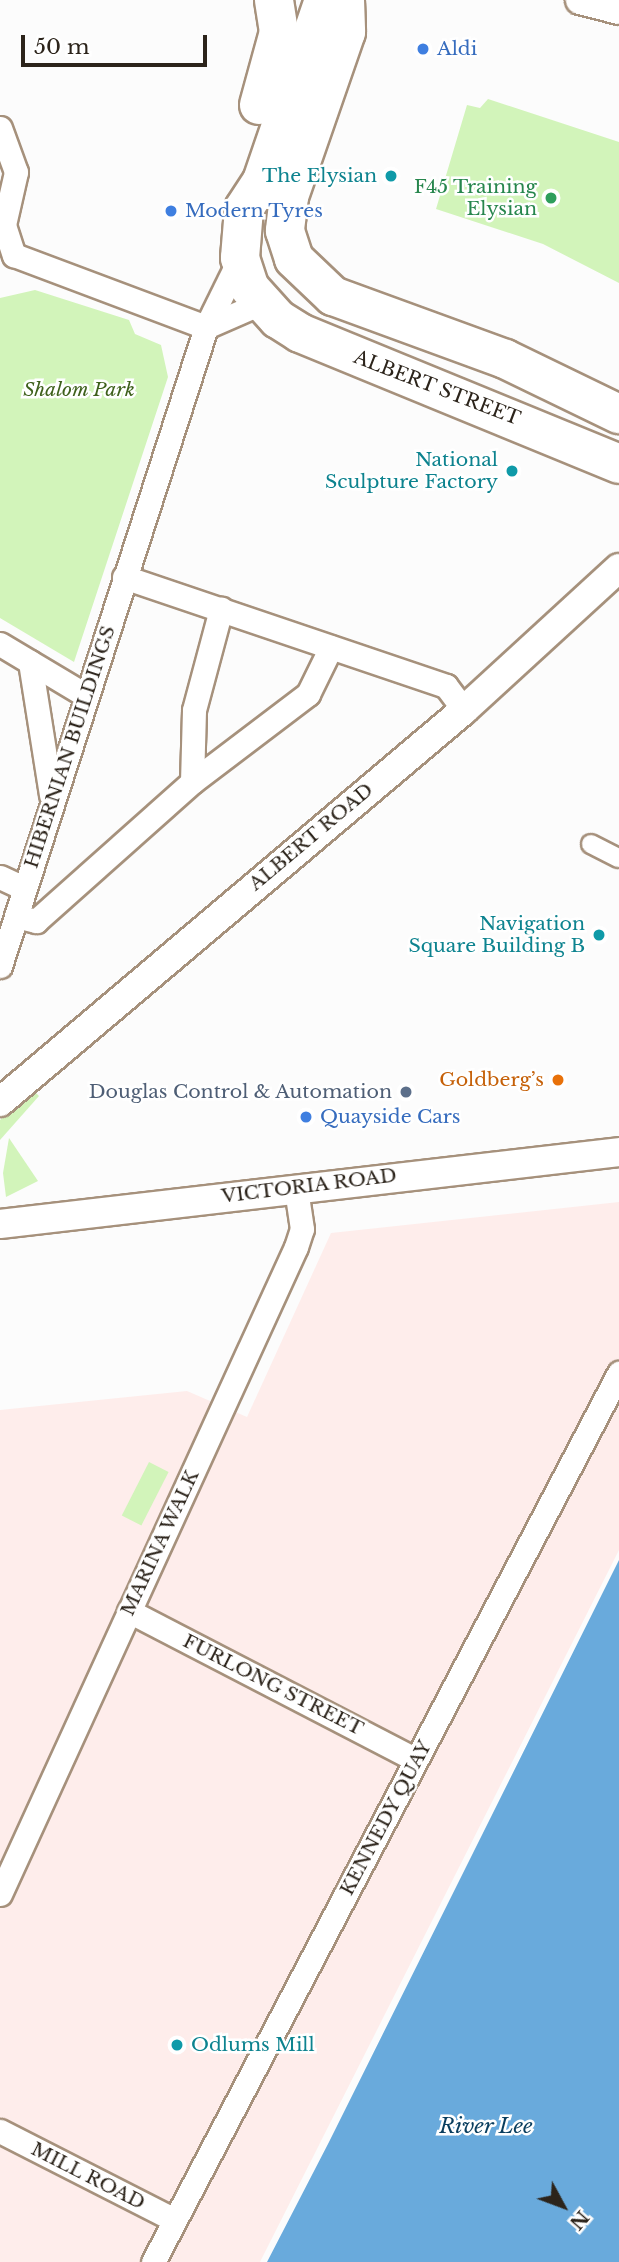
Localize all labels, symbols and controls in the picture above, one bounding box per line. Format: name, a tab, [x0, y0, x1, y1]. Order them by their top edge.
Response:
scale bar	[24, 21, 210, 65]
text: 50 m	[34, 34, 89, 60]
place label: Aldi	[437, 38, 477, 60]
marker: Aldi	[415, 41, 431, 57]
place label: The Elysian	[262, 165, 377, 187]
marker: The Elysian	[383, 168, 399, 184]
place label: F45 Training Elysian	[413, 176, 537, 220]
marker: F45 Training Elysian	[543, 190, 559, 206]
place label: Modern Tyres	[185, 200, 323, 222]
marker: Modern Tyres	[163, 203, 179, 219]
street label: ALBERT STREET	[350, 346, 524, 430]
park label: Shalom Park	[23, 379, 135, 401]
place label: National Sculpture Factory	[325, 449, 498, 493]
marker: National Sculpture Factory	[504, 463, 520, 479]
street label: HIBERNIAN BUILDINGS	[20, 623, 120, 871]
street label: ALBERT ROAD	[244, 778, 378, 896]
place label: Navigation Square Building B	[408, 913, 585, 957]
marker: Navigation Square Building B	[591, 927, 607, 943]
place label: Goldberg’s	[439, 1069, 544, 1091]
marker: Goldberg’s	[550, 1072, 566, 1088]
place label: Douglas Control & Automation	[88, 1081, 392, 1103]
marker: Douglas Control & Automation	[398, 1084, 414, 1100]
place label: Quayside Cars	[320, 1106, 460, 1128]
marker: Quayside Cars	[298, 1109, 314, 1125]
street label: VICTORIA ROAD	[220, 1164, 398, 1208]
street label: MARINA WALK	[116, 1466, 204, 1620]
street label: FURLONG STREET	[179, 1630, 367, 1740]
street label: KENNEDY QUAY	[335, 1736, 437, 1900]
place label: Odlums Mill	[191, 2034, 315, 2056]
marker: Odlums Mill	[169, 2037, 185, 2053]
water label: River Lee	[439, 2113, 533, 2139]
street label: MILL ROAD	[27, 2137, 149, 2215]
north arrow	[528, 2171, 598, 2241]
text: N	[565, 2206, 594, 2234]

